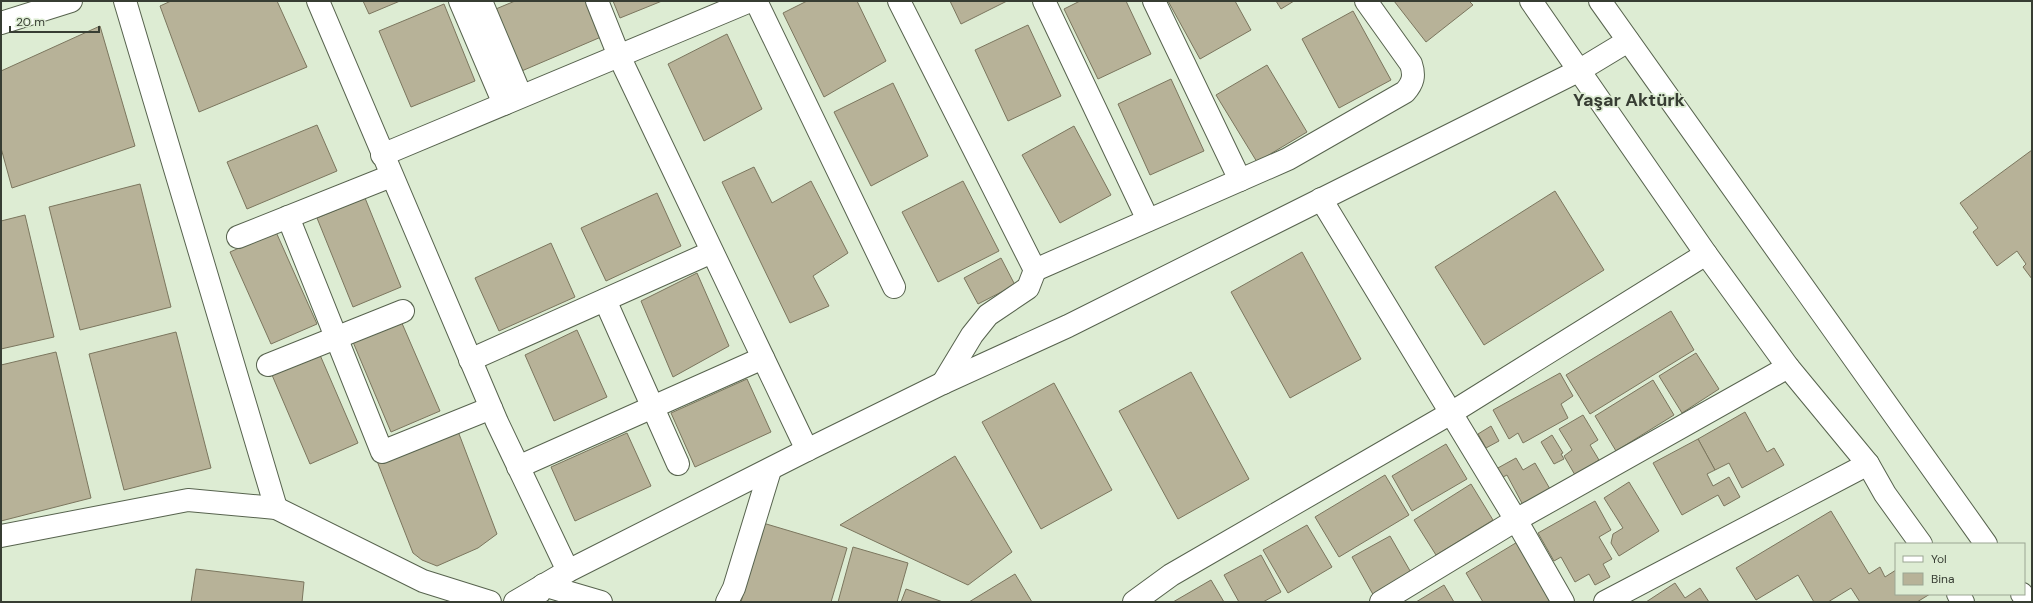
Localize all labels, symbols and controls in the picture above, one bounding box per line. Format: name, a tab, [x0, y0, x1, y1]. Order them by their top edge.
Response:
scale bar	[10, 8, 99, 34]
text: 20 m	[16, 14, 45, 30]
district label: Yaşar Aktürk	[1573, 88, 1686, 112]
legend	[1895, 543, 2025, 595]
text: Yol	[1931, 551, 1947, 567]
text: Bina	[1931, 571, 1955, 587]

